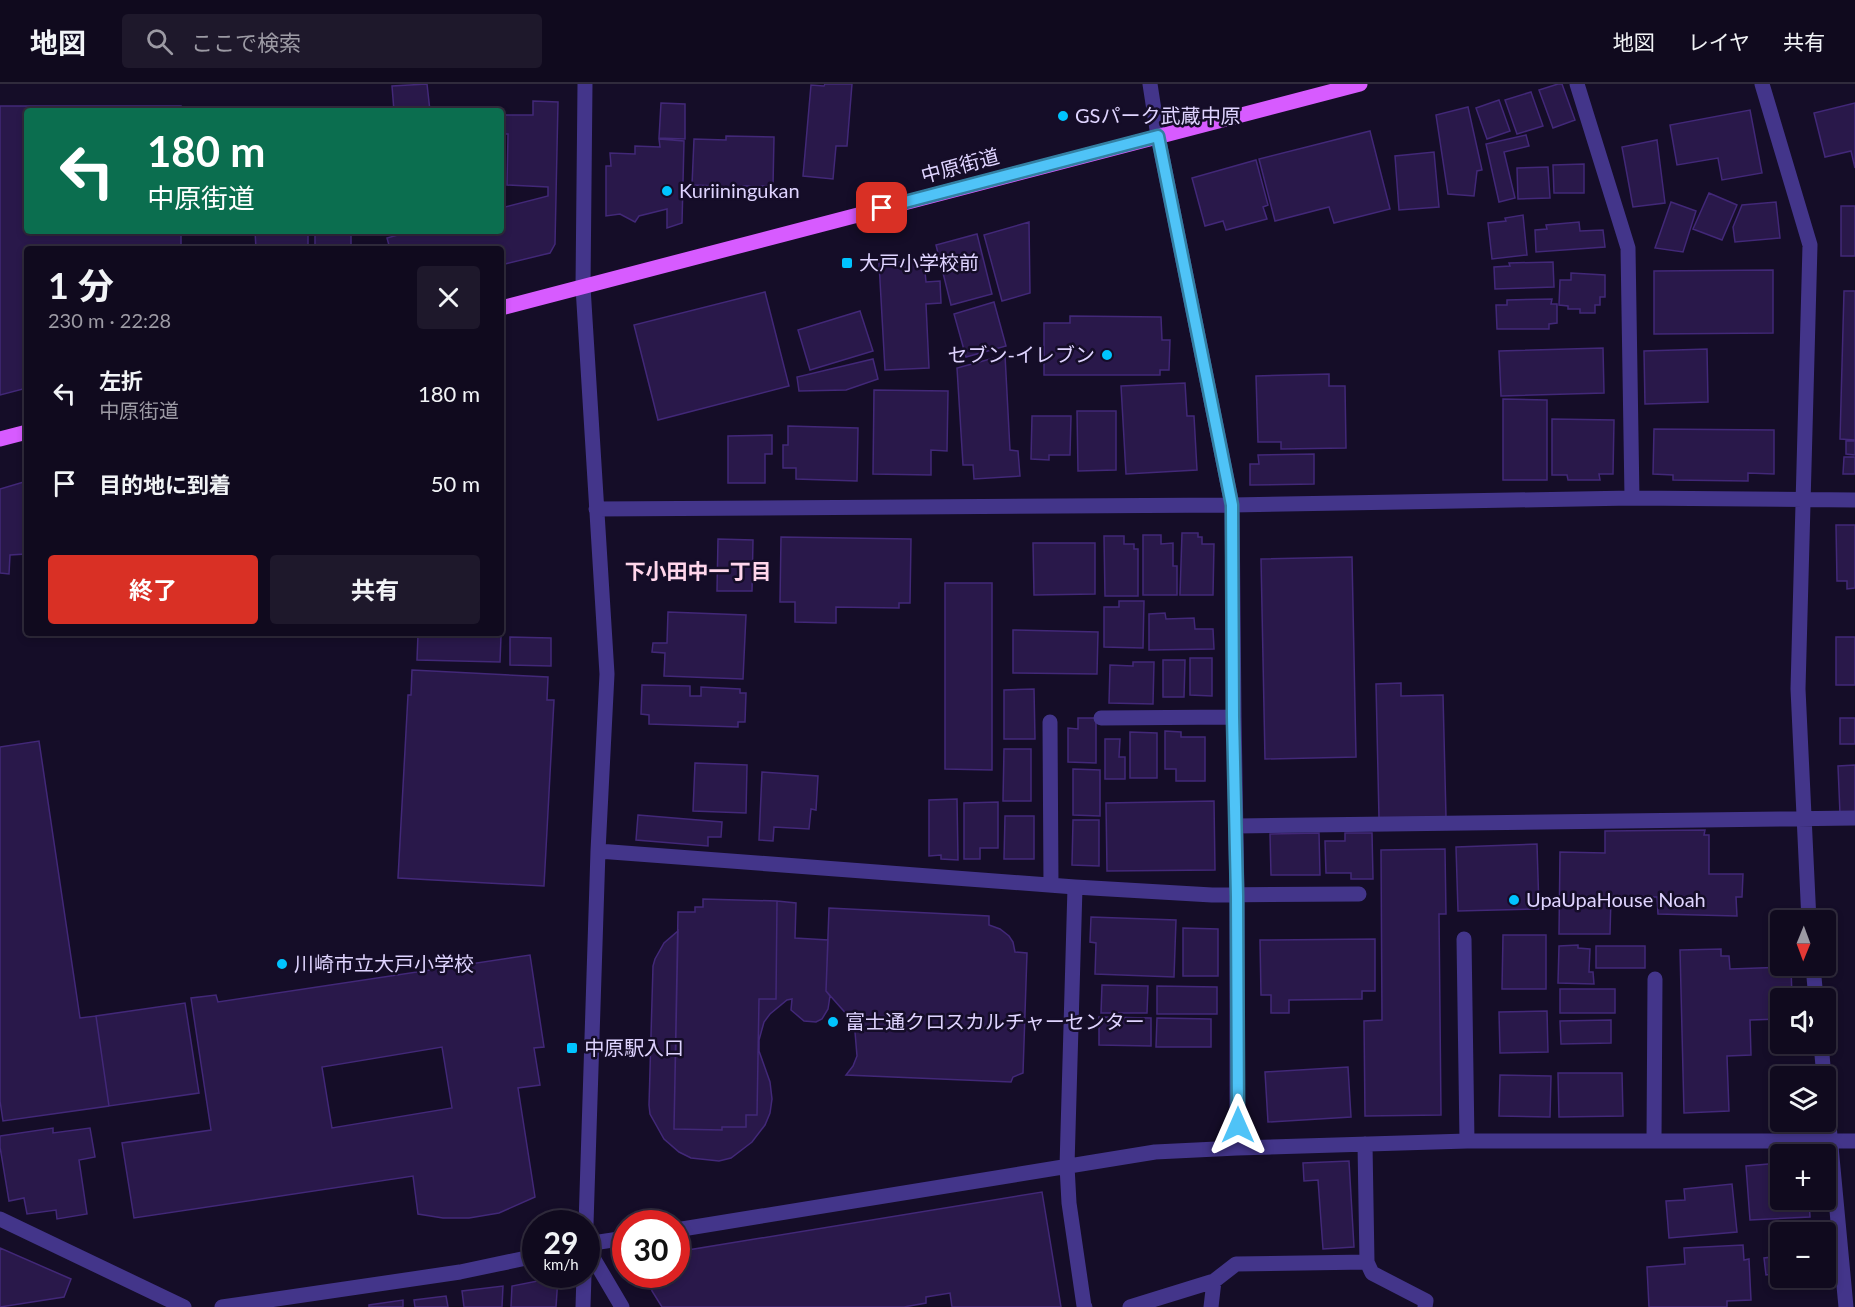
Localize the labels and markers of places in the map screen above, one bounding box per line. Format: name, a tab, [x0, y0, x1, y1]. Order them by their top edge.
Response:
place label: GSパーク武蔵中原	[1075, 103, 1240, 127]
marker: GSパーク武蔵中原	[1056, 109, 1070, 123]
place label: Kuriiningukan	[679, 178, 800, 202]
pin	[856, 182, 907, 233]
marker: Kuriiningukan	[660, 184, 674, 198]
place label: 大戸小学校前	[859, 250, 979, 274]
marker: 大戸小学校前	[840, 256, 854, 270]
place label: セブン-イレブン	[948, 342, 1095, 366]
marker: セブン-イレブン	[1100, 348, 1114, 362]
place label: UpaUpaHouse Noah	[1526, 887, 1706, 911]
marker: UpaUpaHouse Noah	[1507, 893, 1521, 907]
place label: 川崎市立大戸小学校	[294, 951, 474, 975]
marker: 川崎市立大戸小学校	[275, 957, 289, 971]
place label: 富士通クロスカルチャーセンター	[845, 1009, 1145, 1033]
marker: 富士通クロスカルチャーセンター	[826, 1015, 840, 1029]
place label: 中原駅入口	[584, 1035, 684, 1059]
marker: 中原駅入口	[565, 1041, 579, 1055]

